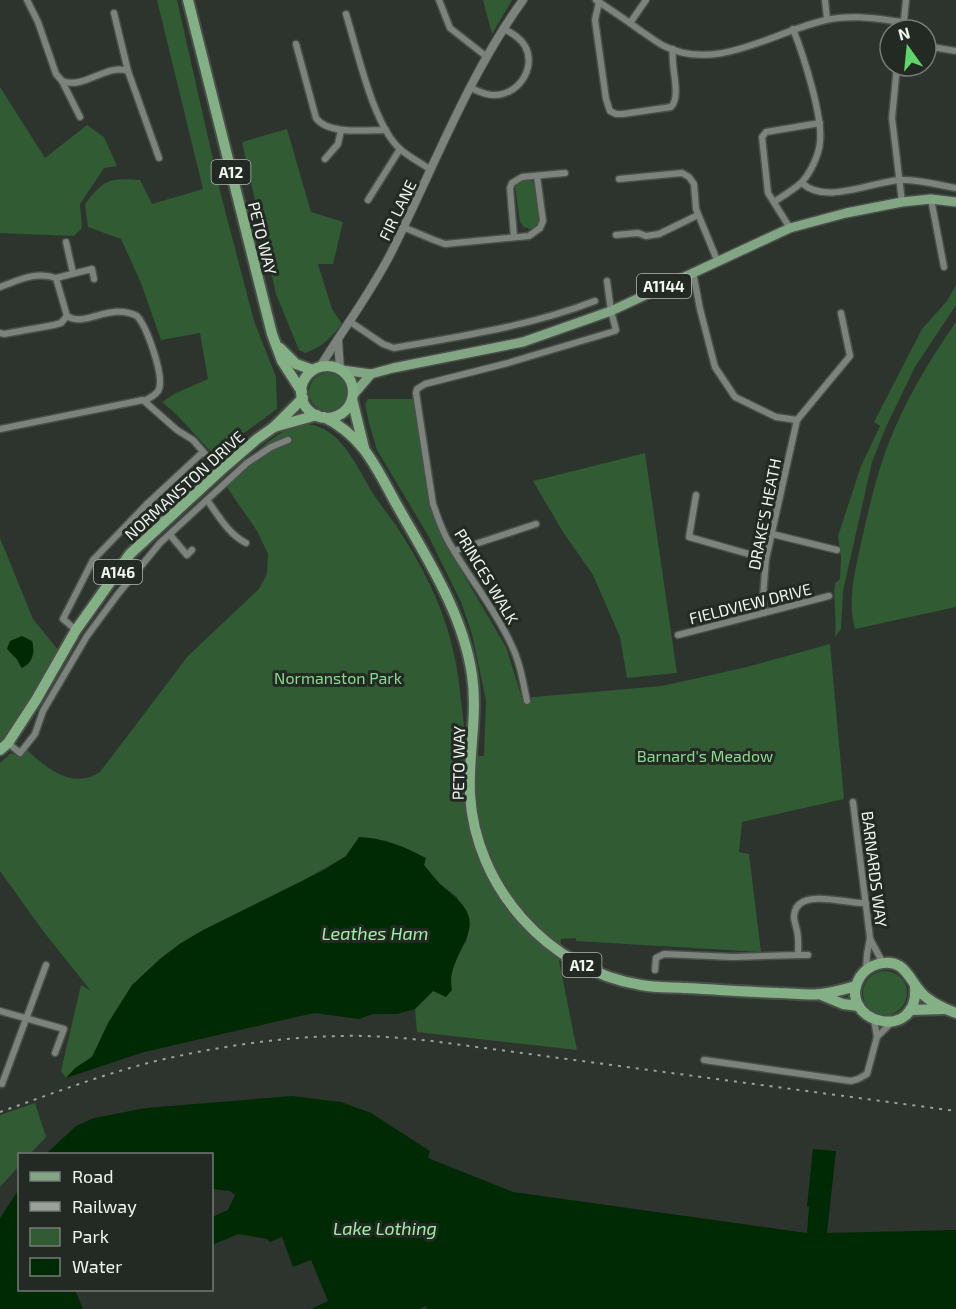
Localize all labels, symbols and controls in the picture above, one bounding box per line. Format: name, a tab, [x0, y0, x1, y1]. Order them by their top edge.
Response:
north arrow	[878, 18, 938, 78]
text: N	[896, 22, 912, 44]
road number: A12	[212, 160, 250, 184]
street label: FIR LANE	[374, 177, 420, 243]
street label: PETO WAY	[245, 200, 281, 276]
road number: A1144	[637, 274, 691, 298]
street label: NORMANSTON DRIVE	[120, 426, 248, 544]
street label: DRAKE'S HEATH	[744, 457, 784, 571]
street label: PRINCES WALK	[451, 525, 523, 627]
road number: A146	[94, 560, 142, 584]
street label: FIELDVIEW DRIVE	[687, 579, 813, 627]
park label: Normanston Park	[274, 668, 402, 687]
street label: PETO WAY	[448, 726, 468, 800]
park label: Barnard's Meadow	[637, 746, 773, 765]
street label: BARNARDS WAY	[858, 810, 892, 928]
water label: Leathes Ham	[322, 922, 429, 944]
road number: A12	[562, 953, 602, 977]
legend	[18, 1153, 213, 1291]
text: Road	[72, 1165, 113, 1187]
text: Railway	[72, 1195, 137, 1217]
water label: Lake Lothing	[333, 1217, 437, 1239]
text: Park	[72, 1225, 109, 1247]
text: Water	[72, 1255, 122, 1277]

